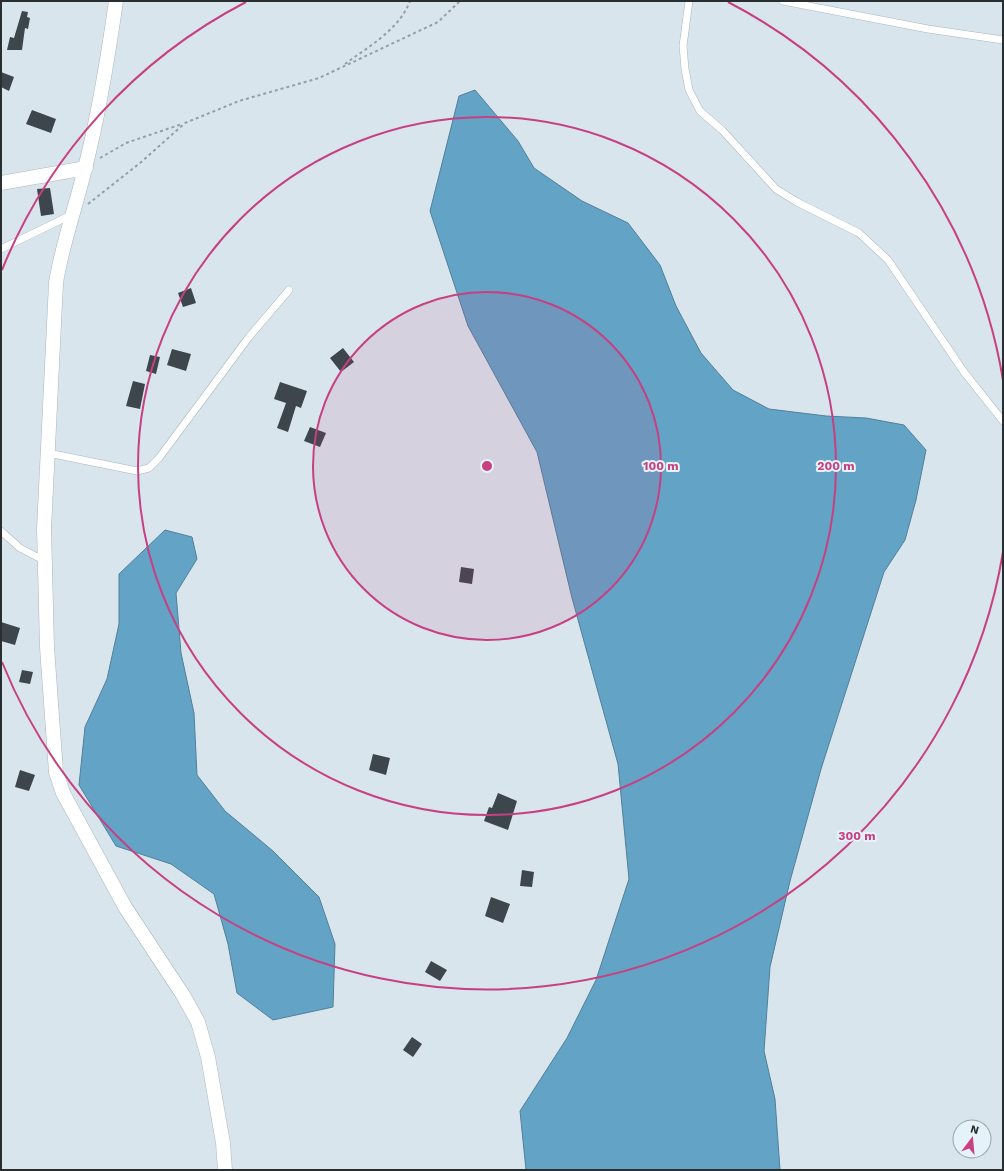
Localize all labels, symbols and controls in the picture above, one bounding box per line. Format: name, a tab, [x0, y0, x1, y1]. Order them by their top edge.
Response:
centre of rings	[480, 459, 494, 473]
text: 100 m	[643, 459, 679, 473]
text: 200 m	[817, 459, 855, 473]
text: 300 m	[838, 829, 876, 843]
north arrow	[952, 1119, 992, 1159]
text: N	[969, 1122, 980, 1137]

